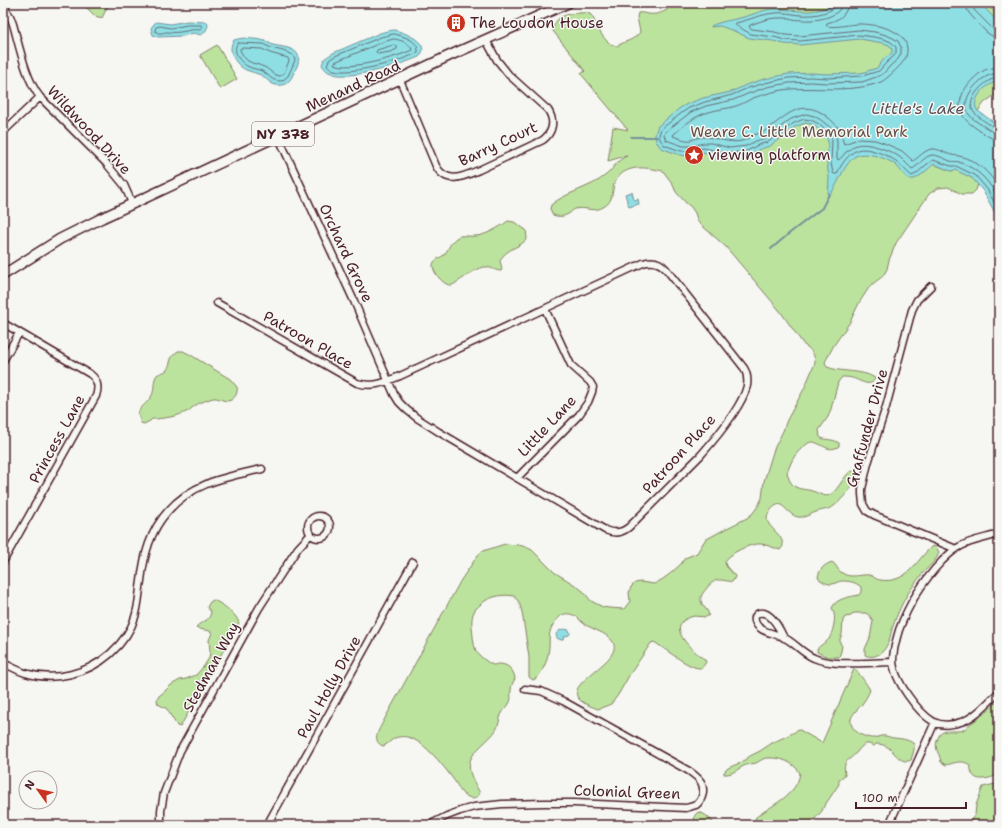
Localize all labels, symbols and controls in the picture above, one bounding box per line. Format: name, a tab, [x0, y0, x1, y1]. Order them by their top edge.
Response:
building icon: The Loudon House	[445, 12, 467, 34]
place label: The Loudon House	[470, 13, 604, 33]
street label: Menand Road	[302, 55, 404, 117]
street label: Wildwood Drive	[43, 81, 135, 179]
water label: Little's Lake	[871, 98, 965, 119]
street label: Barry Court	[455, 117, 541, 171]
road number: NY 378	[252, 122, 314, 146]
park label: Weare C. Little Memorial Park	[690, 122, 908, 142]
place icon: viewing platform	[683, 144, 705, 166]
place label: viewing platform	[708, 145, 831, 165]
street label: Orchard Grove	[314, 200, 378, 306]
street label: Patroon Place	[260, 306, 356, 374]
street label: Graffunder Drive	[842, 367, 892, 489]
street label: Princess Lane	[24, 391, 90, 487]
street label: Little Lane	[513, 391, 581, 461]
street label: Patroon Place	[638, 410, 720, 498]
street label: Stedman Way	[178, 618, 244, 716]
street label: Paul Holly Drive	[292, 632, 366, 742]
north arrow	[18, 770, 58, 810]
text: N	[21, 777, 39, 793]
street label: Colonial Green	[573, 780, 681, 804]
scale bar	[856, 784, 966, 810]
text: 100 m	[862, 790, 898, 806]

